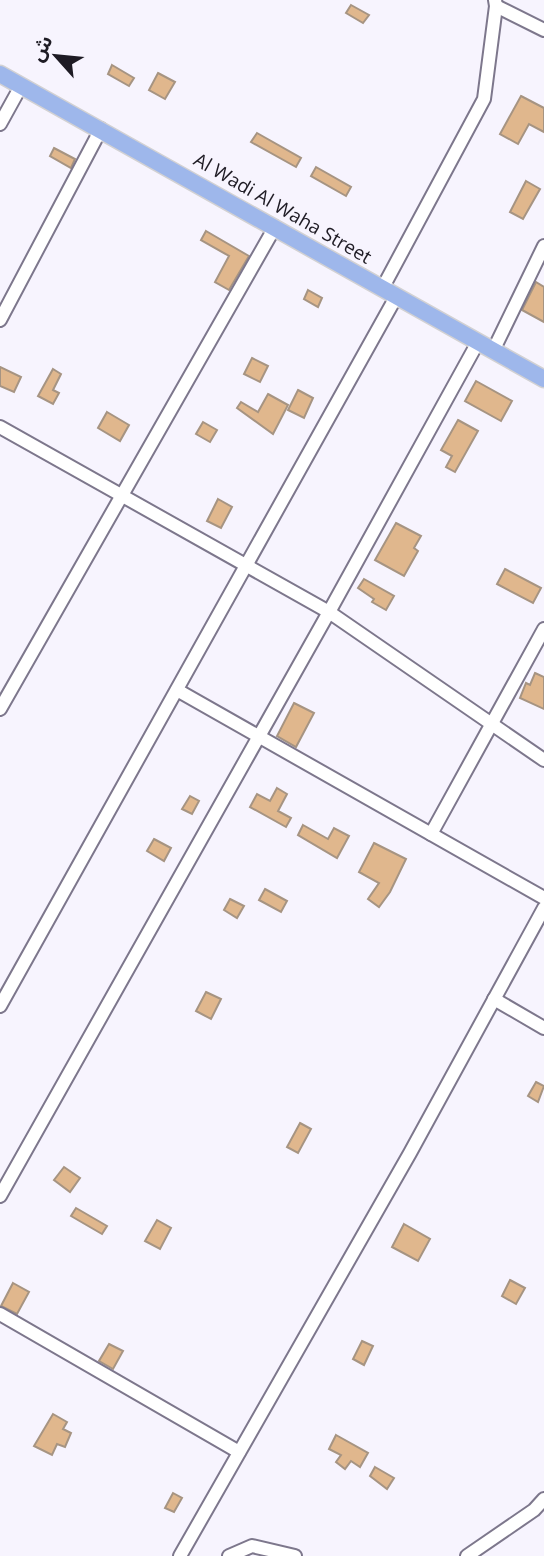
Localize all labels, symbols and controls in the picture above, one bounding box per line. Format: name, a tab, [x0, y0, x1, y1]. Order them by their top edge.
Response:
north arrow	[21, 21, 91, 91]
text: ش	[23, 31, 58, 66]
street label: Al Wadi Al Waha Street	[189, 146, 377, 270]

